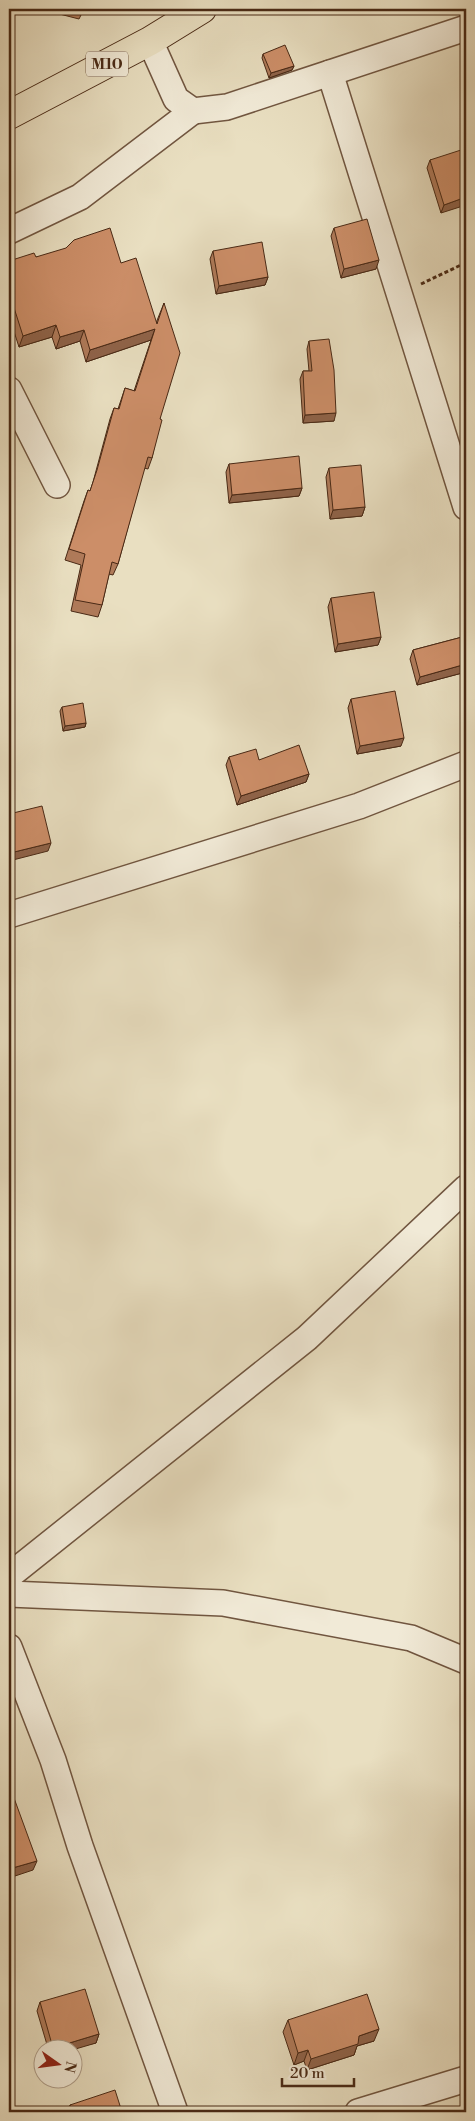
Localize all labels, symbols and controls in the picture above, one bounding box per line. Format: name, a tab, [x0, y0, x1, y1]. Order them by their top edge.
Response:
road number: M10	[86, 52, 128, 76]
north arrow	[32, 2038, 82, 2088]
scale bar	[282, 2056, 355, 2088]
text: N	[60, 2059, 80, 2074]
text: 20 m	[290, 2064, 325, 2083]

